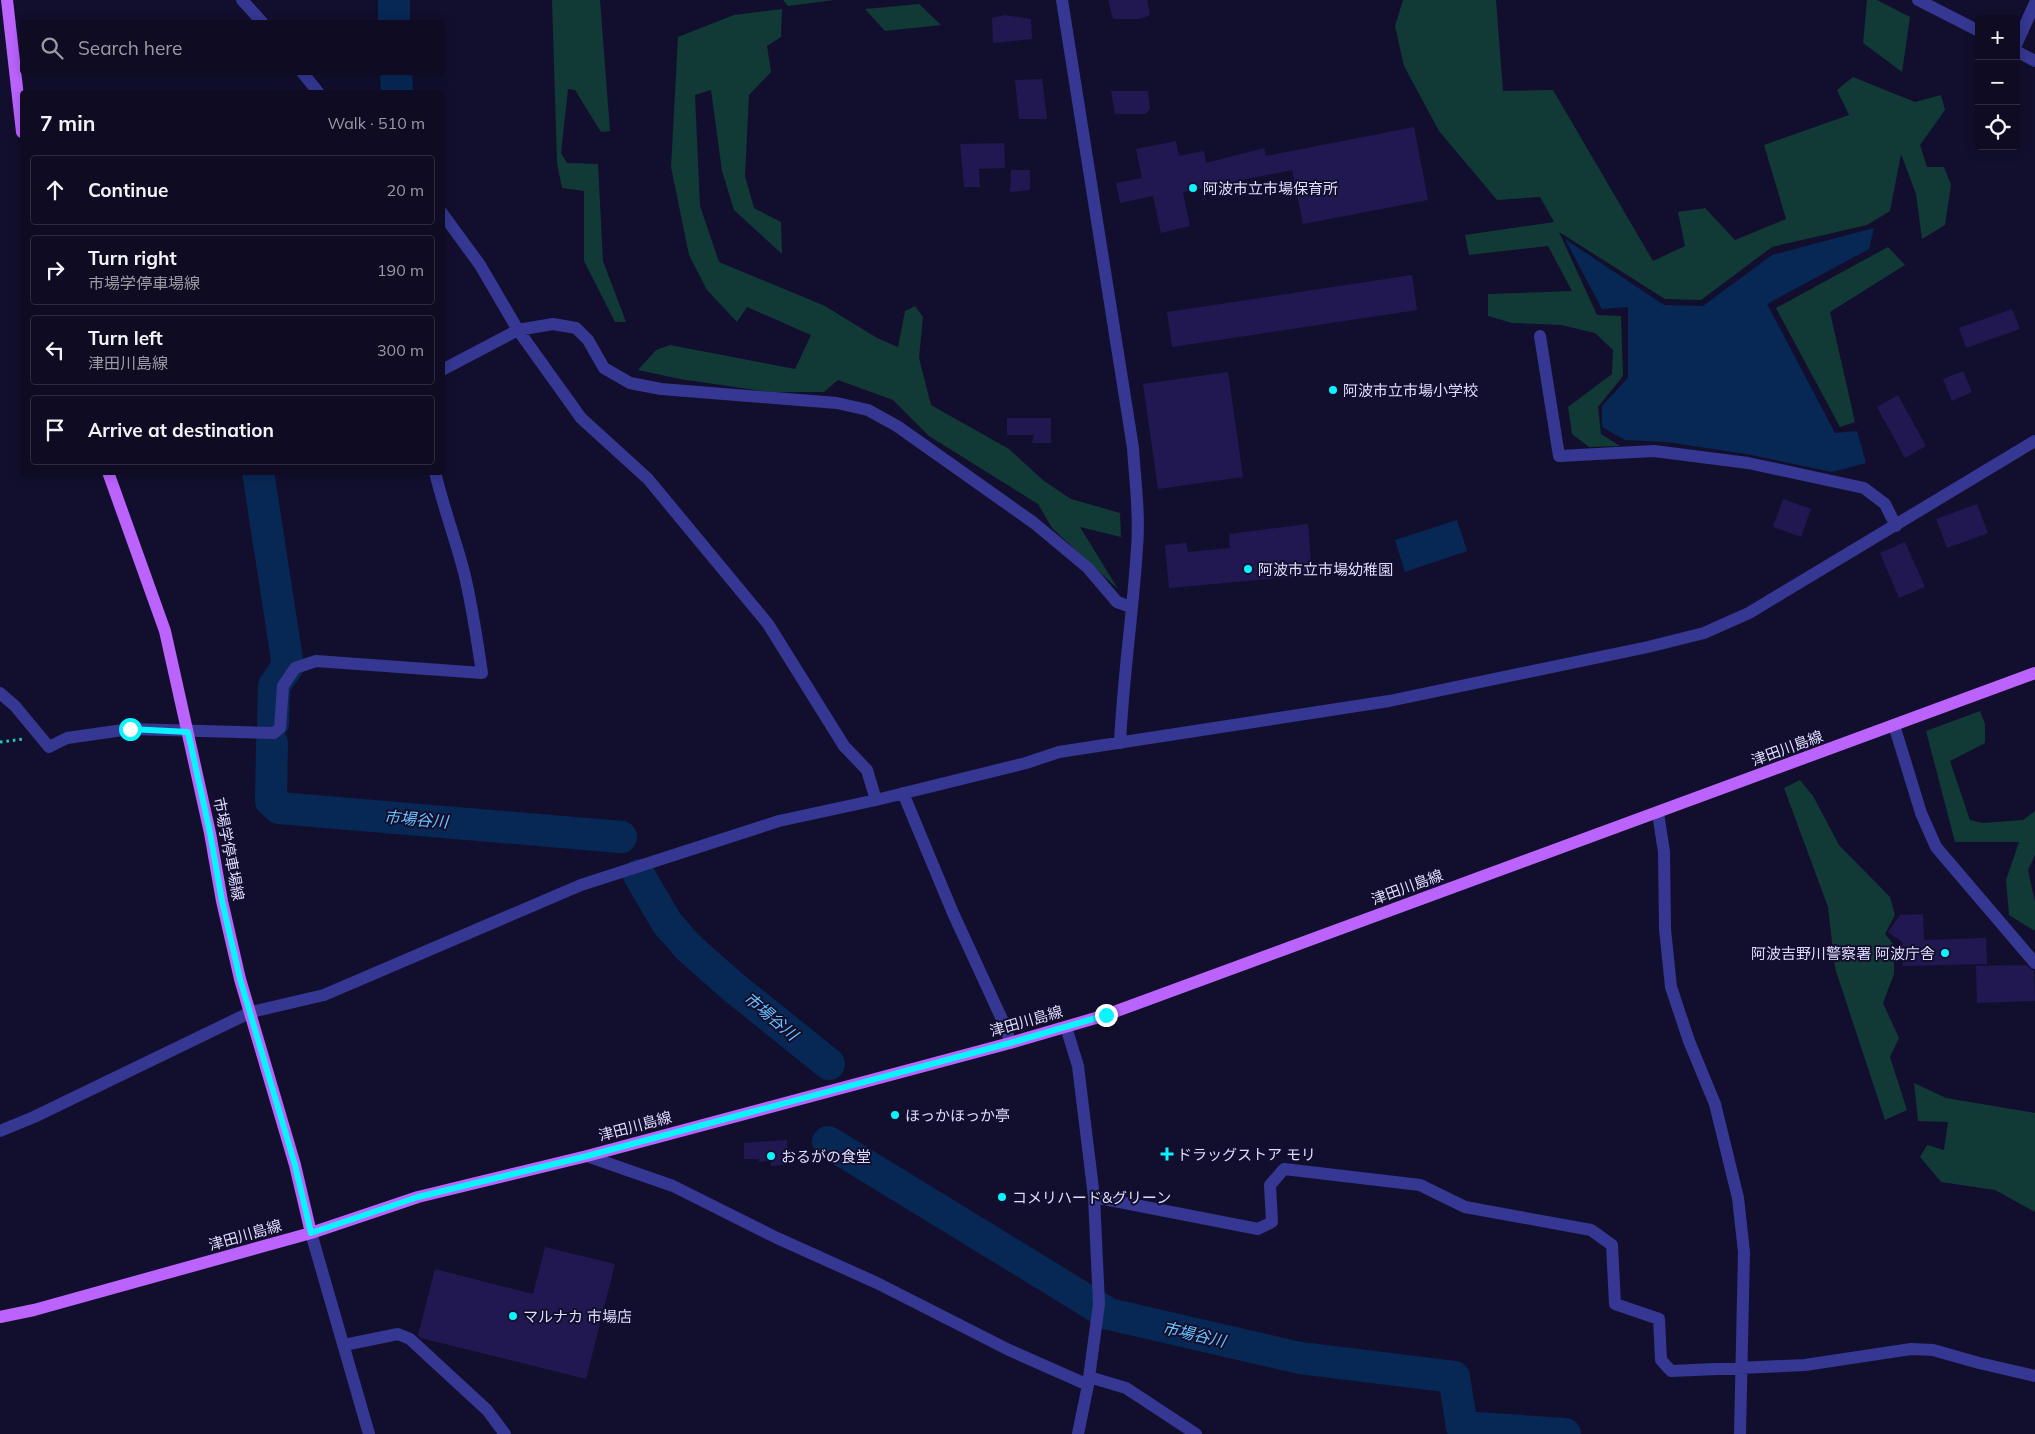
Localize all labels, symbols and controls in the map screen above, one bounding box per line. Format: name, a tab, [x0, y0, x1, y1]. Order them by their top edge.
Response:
map controls	[1975, 15, 2020, 150]
button: +	[1975, 15, 2020, 60]
search box	[20, 20, 445, 75]
icon: search	[38, 34, 66, 62]
text: Search here	[78, 36, 182, 60]
button: −	[1975, 60, 2020, 105]
button: locate	[1975, 105, 2020, 150]
text: 7 min	[40, 110, 95, 136]
text: Walk · 510 m	[327, 113, 425, 133]
icon: ahead	[41, 176, 69, 204]
text: Continue	[88, 178, 168, 202]
place label: 阿波市立市場保育所	[1203, 179, 1338, 198]
text: 20 m	[387, 180, 424, 200]
marker: 阿波市立市場保育所	[1187, 182, 1199, 194]
text: Turn right	[88, 246, 177, 270]
icon: right	[41, 256, 69, 284]
text: 190 m	[377, 260, 424, 280]
text: 市場学停車場線	[88, 273, 200, 293]
text: Turn left	[88, 326, 163, 350]
icon: left	[41, 336, 69, 364]
text: 300 m	[377, 340, 424, 360]
text: 津田川島線	[88, 353, 168, 373]
place label: 阿波市立市場小学校	[1343, 381, 1478, 400]
marker: 阿波市立市場小学校	[1327, 384, 1339, 396]
icon: arrive	[41, 416, 69, 444]
text: Arrive at destination	[88, 418, 274, 442]
place label: 阿波市立市場幼稚園	[1258, 560, 1393, 579]
marker: 阿波市立市場幼稚園	[1242, 563, 1254, 575]
route start	[119, 718, 142, 741]
street label: 津田川島線	[1749, 726, 1825, 770]
street label: 市場学停車場線	[210, 796, 248, 902]
water label: 市場谷川	[383, 806, 451, 832]
street label: 津田川島線	[1369, 865, 1445, 909]
place label: 阿波吉野川警察署 阿波庁舎	[1751, 944, 1935, 963]
marker: 阿波吉野川警察署 阿波庁舎	[1939, 947, 1951, 959]
water label: 市場谷川	[740, 988, 803, 1046]
street label: 津田川島線	[987, 1002, 1065, 1040]
route end	[1095, 1004, 1118, 1027]
place label: ほっかほっか亭	[905, 1106, 1010, 1125]
street label: 津田川島線	[596, 1107, 674, 1145]
marker: ほっかほっか亭	[889, 1109, 901, 1121]
place label: ドラッグストア モリ	[1177, 1145, 1316, 1164]
place label: おるがの食堂	[781, 1147, 871, 1166]
marker: ドラッグストア モリ	[1161, 1148, 1173, 1160]
marker: おるがの食堂	[765, 1150, 777, 1162]
place label: コメリハード&グリーン	[1012, 1188, 1171, 1207]
marker: コメリハード&グリーン	[996, 1191, 1008, 1203]
street label: 津田川島線	[206, 1216, 284, 1254]
place label: マルナカ 市場店	[523, 1307, 632, 1326]
marker: マルナカ 市場店	[507, 1310, 519, 1322]
water label: 市場谷川	[1161, 1317, 1229, 1351]

